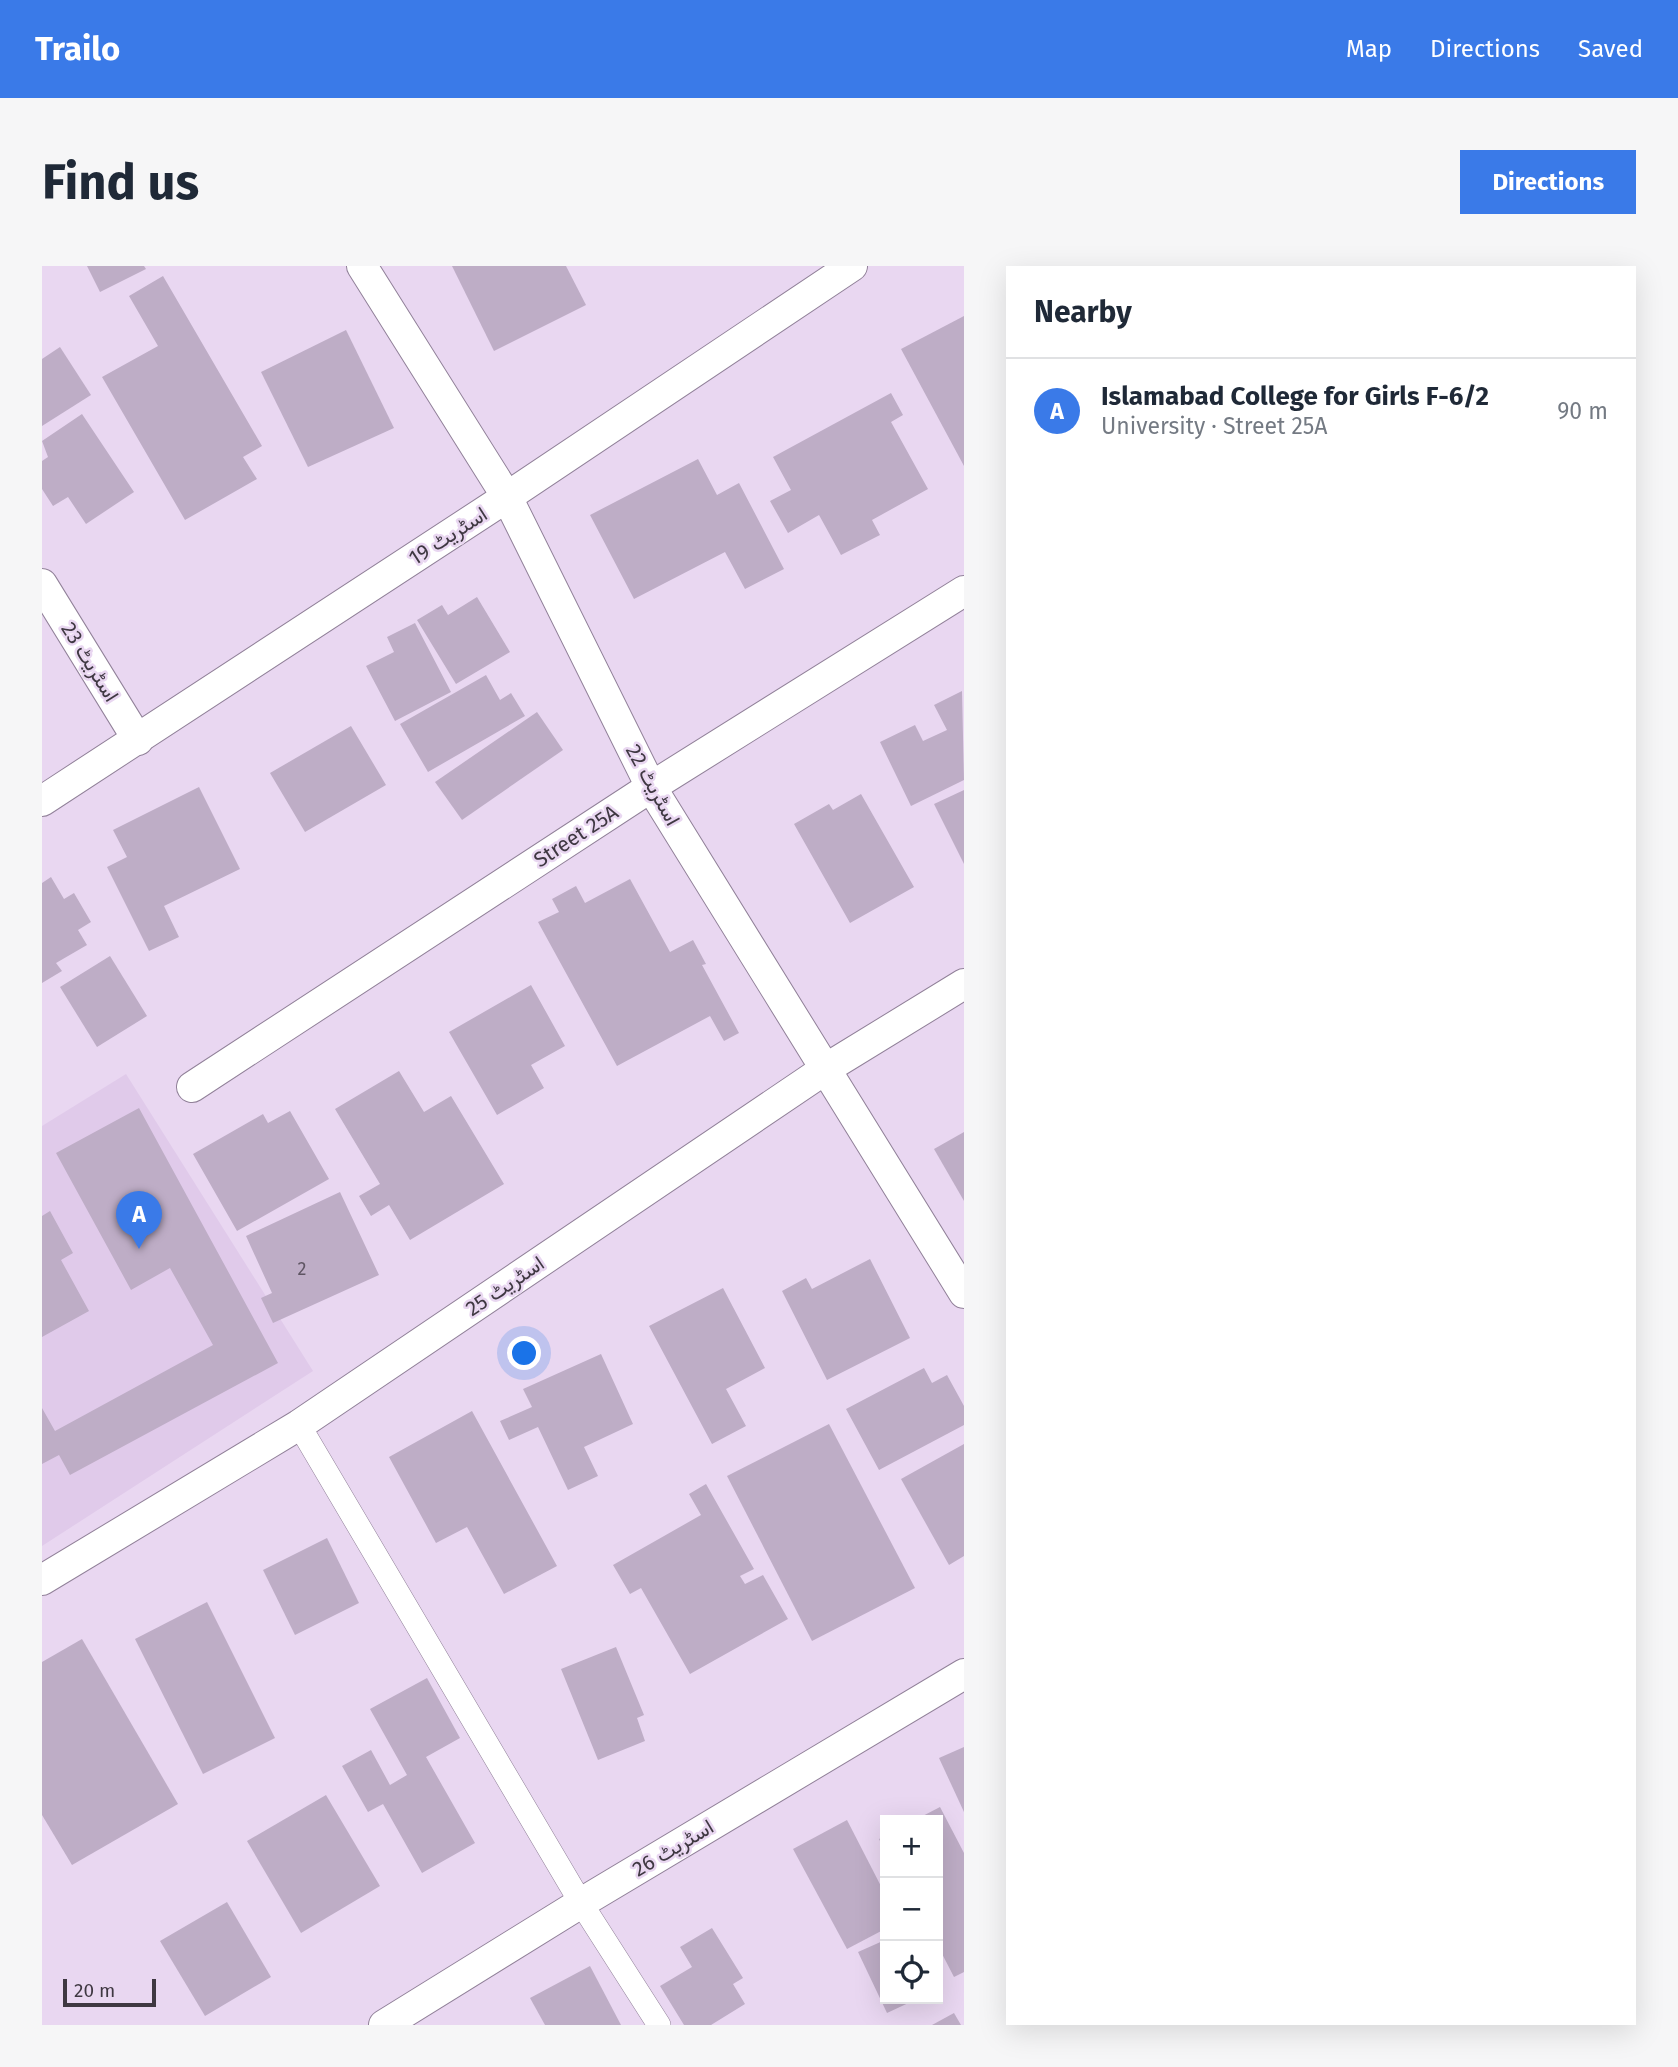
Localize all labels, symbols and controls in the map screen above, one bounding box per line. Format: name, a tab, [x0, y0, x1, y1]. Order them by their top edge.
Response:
text: Trailo	[35, 29, 120, 69]
text: Map	[1346, 35, 1392, 63]
text: Directions	[1430, 35, 1540, 63]
text: Saved	[1578, 35, 1643, 63]
button: Directions	[1460, 150, 1636, 214]
text: Find us	[42, 153, 199, 212]
text: Nearby	[1034, 294, 1132, 330]
text: Islamabad College for Girls F-6/2	[1101, 381, 1489, 412]
text: A	[1050, 397, 1064, 425]
text: 90 m	[1557, 397, 1608, 425]
text: University · Street 25A	[1101, 412, 1328, 440]
street label: اسٹریٹ 19	[404, 501, 492, 571]
street label: اسٹریٹ 23	[55, 617, 125, 707]
street label: اسٹریٹ 22	[620, 740, 686, 830]
street label: Street 25A	[529, 799, 623, 873]
pin: A	[116, 1191, 162, 1249]
street label: اسٹریٹ 25	[461, 1250, 549, 1322]
house number: 2	[298, 1258, 307, 1280]
your location	[507, 1336, 541, 1370]
street label: اسٹریٹ 26	[628, 1814, 718, 1882]
map controls	[880, 1815, 943, 2004]
button: +	[880, 1815, 943, 1878]
button: −	[880, 1878, 943, 1941]
button: locate	[880, 1941, 943, 2004]
scale bar	[63, 1976, 156, 2008]
text: 20 m	[74, 1979, 115, 2002]

